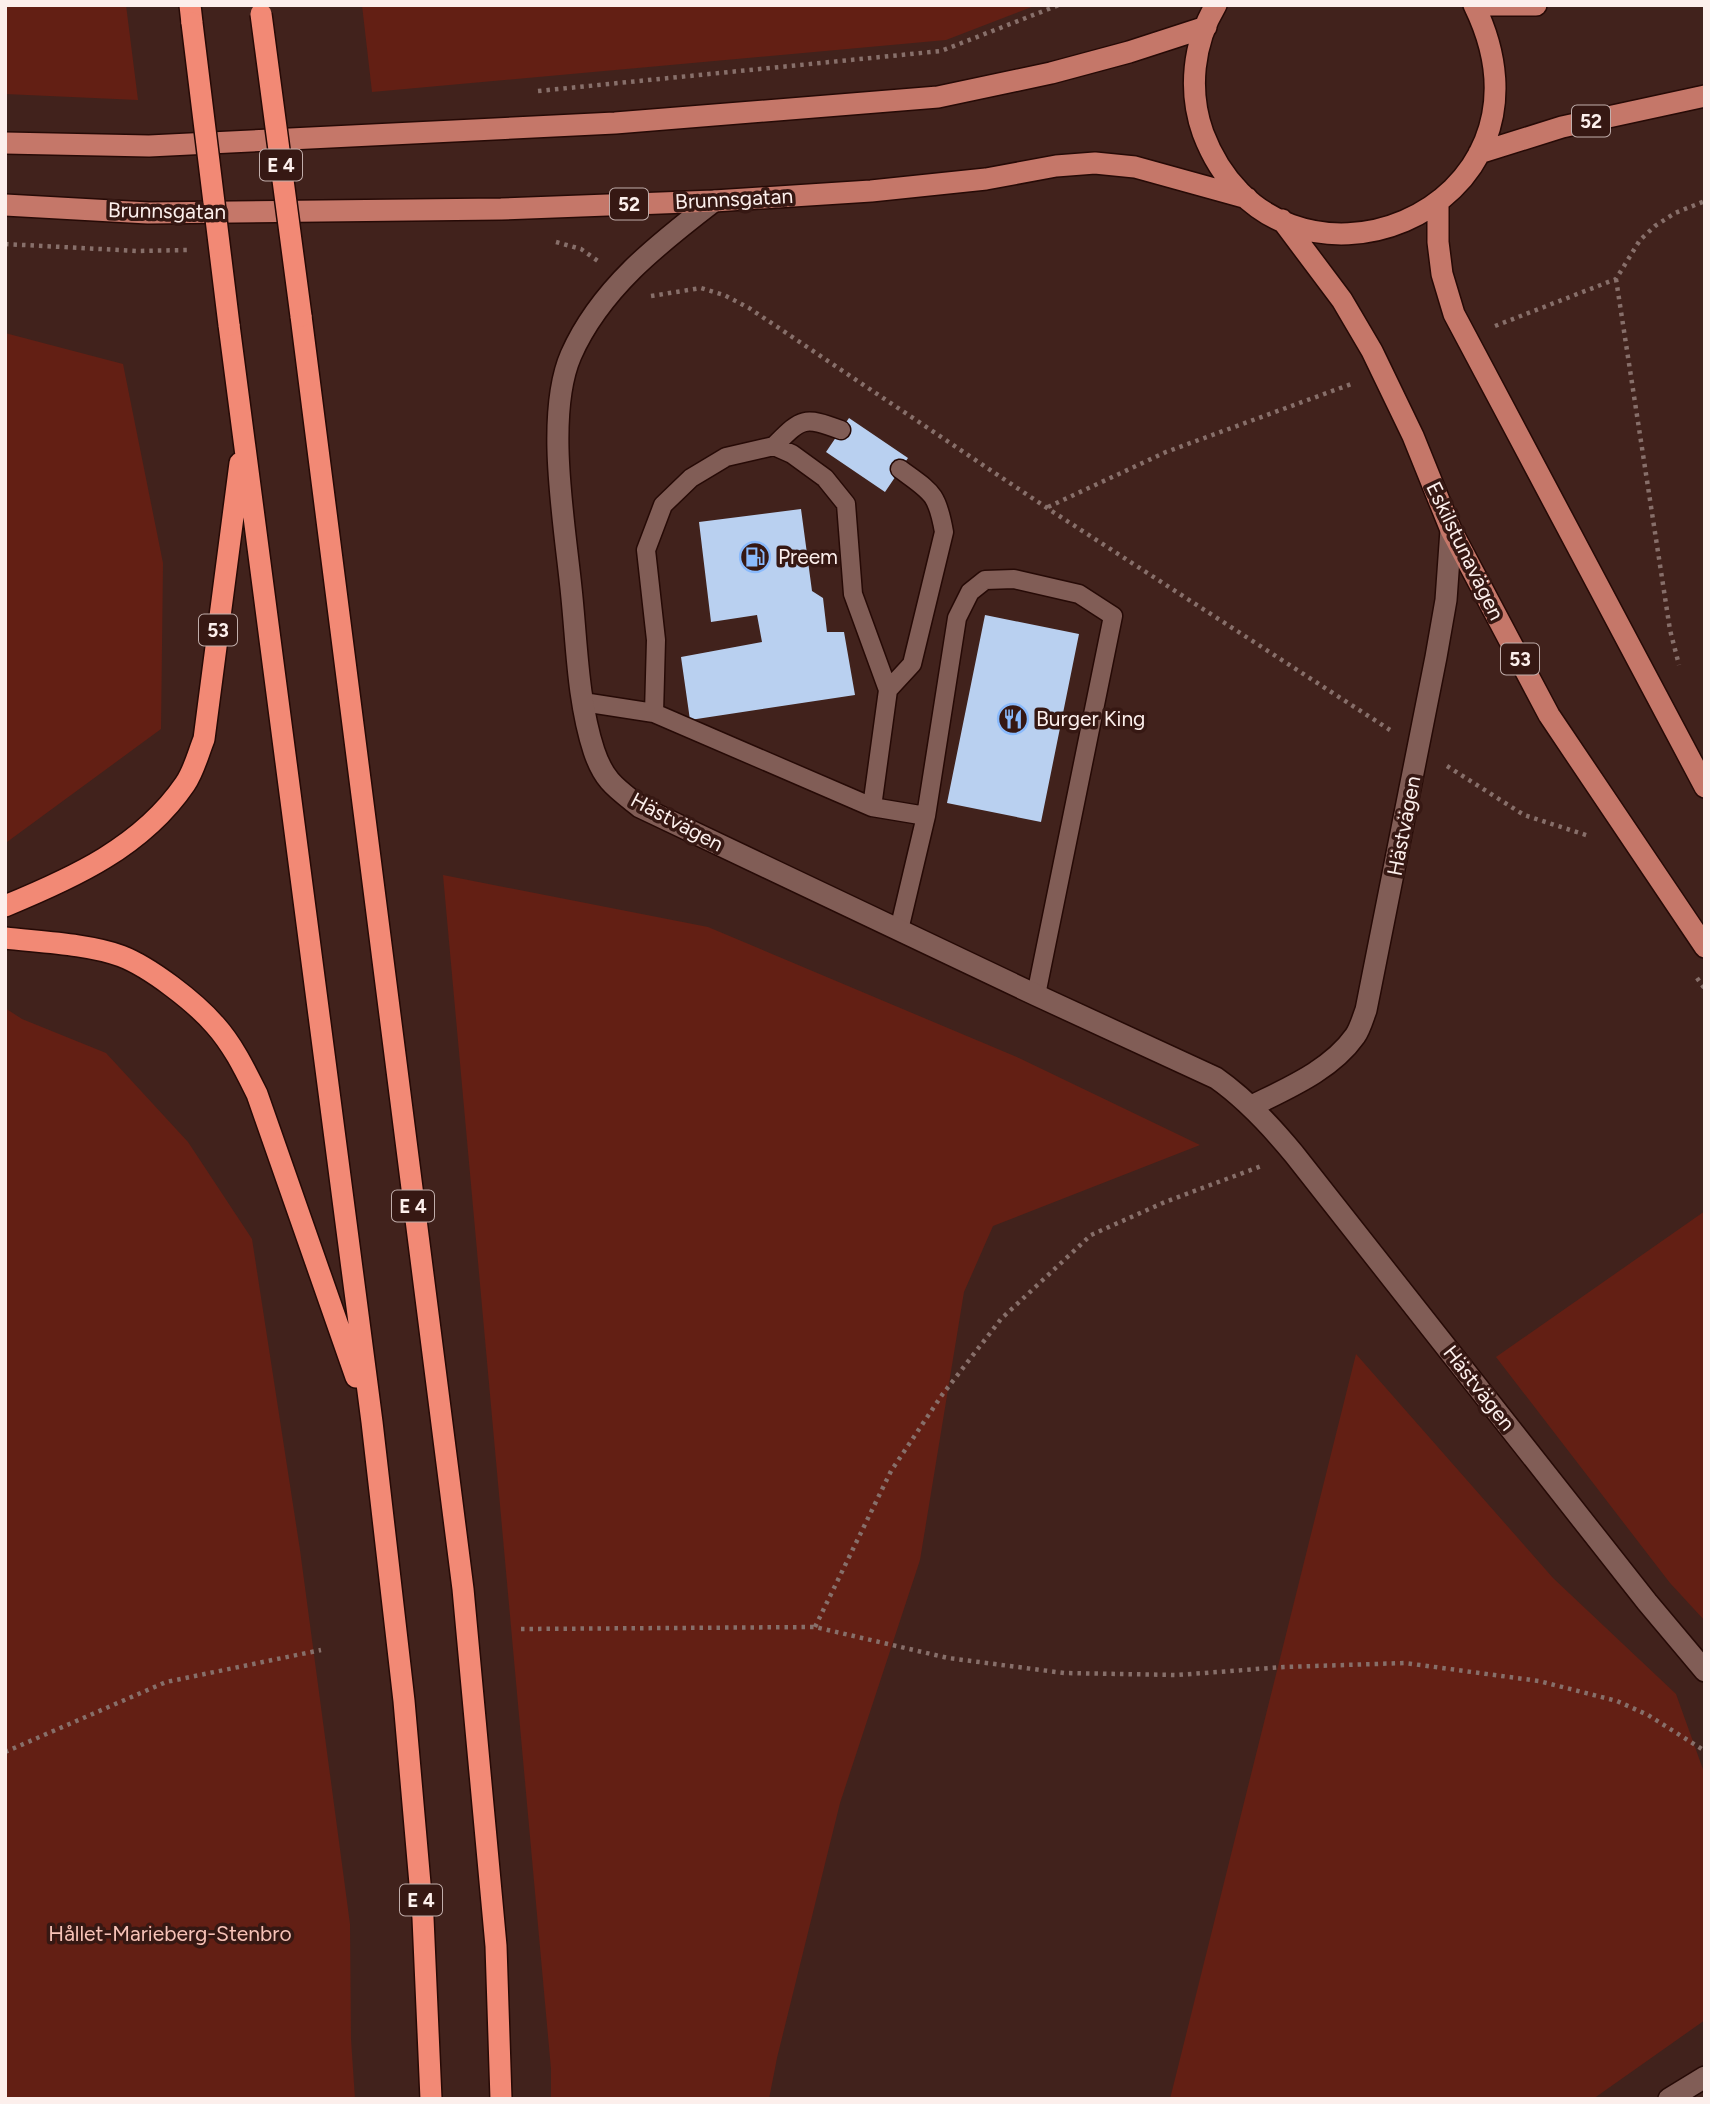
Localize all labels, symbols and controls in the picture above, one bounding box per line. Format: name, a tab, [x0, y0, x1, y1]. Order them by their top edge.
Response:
road number: 52	[1572, 105, 1610, 136]
road number: E 4	[260, 150, 302, 181]
street label: Brunnsgatan	[674, 183, 794, 214]
road number: 52	[610, 188, 648, 220]
street label: Brunnsgatan	[108, 197, 226, 224]
street label: Eskilstunavägen	[1421, 478, 1510, 624]
fuel station icon: Preem	[738, 540, 772, 574]
place label: Preem	[778, 544, 838, 569]
road number: 53	[199, 614, 237, 646]
road number: 53	[1501, 644, 1539, 674]
restaurant icon: Burger King	[996, 702, 1030, 736]
place label: Burger King	[1036, 706, 1145, 731]
street label: Hästvägen	[1382, 774, 1425, 878]
street label: Hästvägen	[627, 787, 728, 856]
road number: E 4	[392, 1190, 434, 1222]
street label: Hästvägen	[1438, 1340, 1520, 1435]
road number: E 4	[400, 1884, 442, 1916]
park label: Hållet-Marieberg-Stenbro	[48, 1921, 292, 1946]

